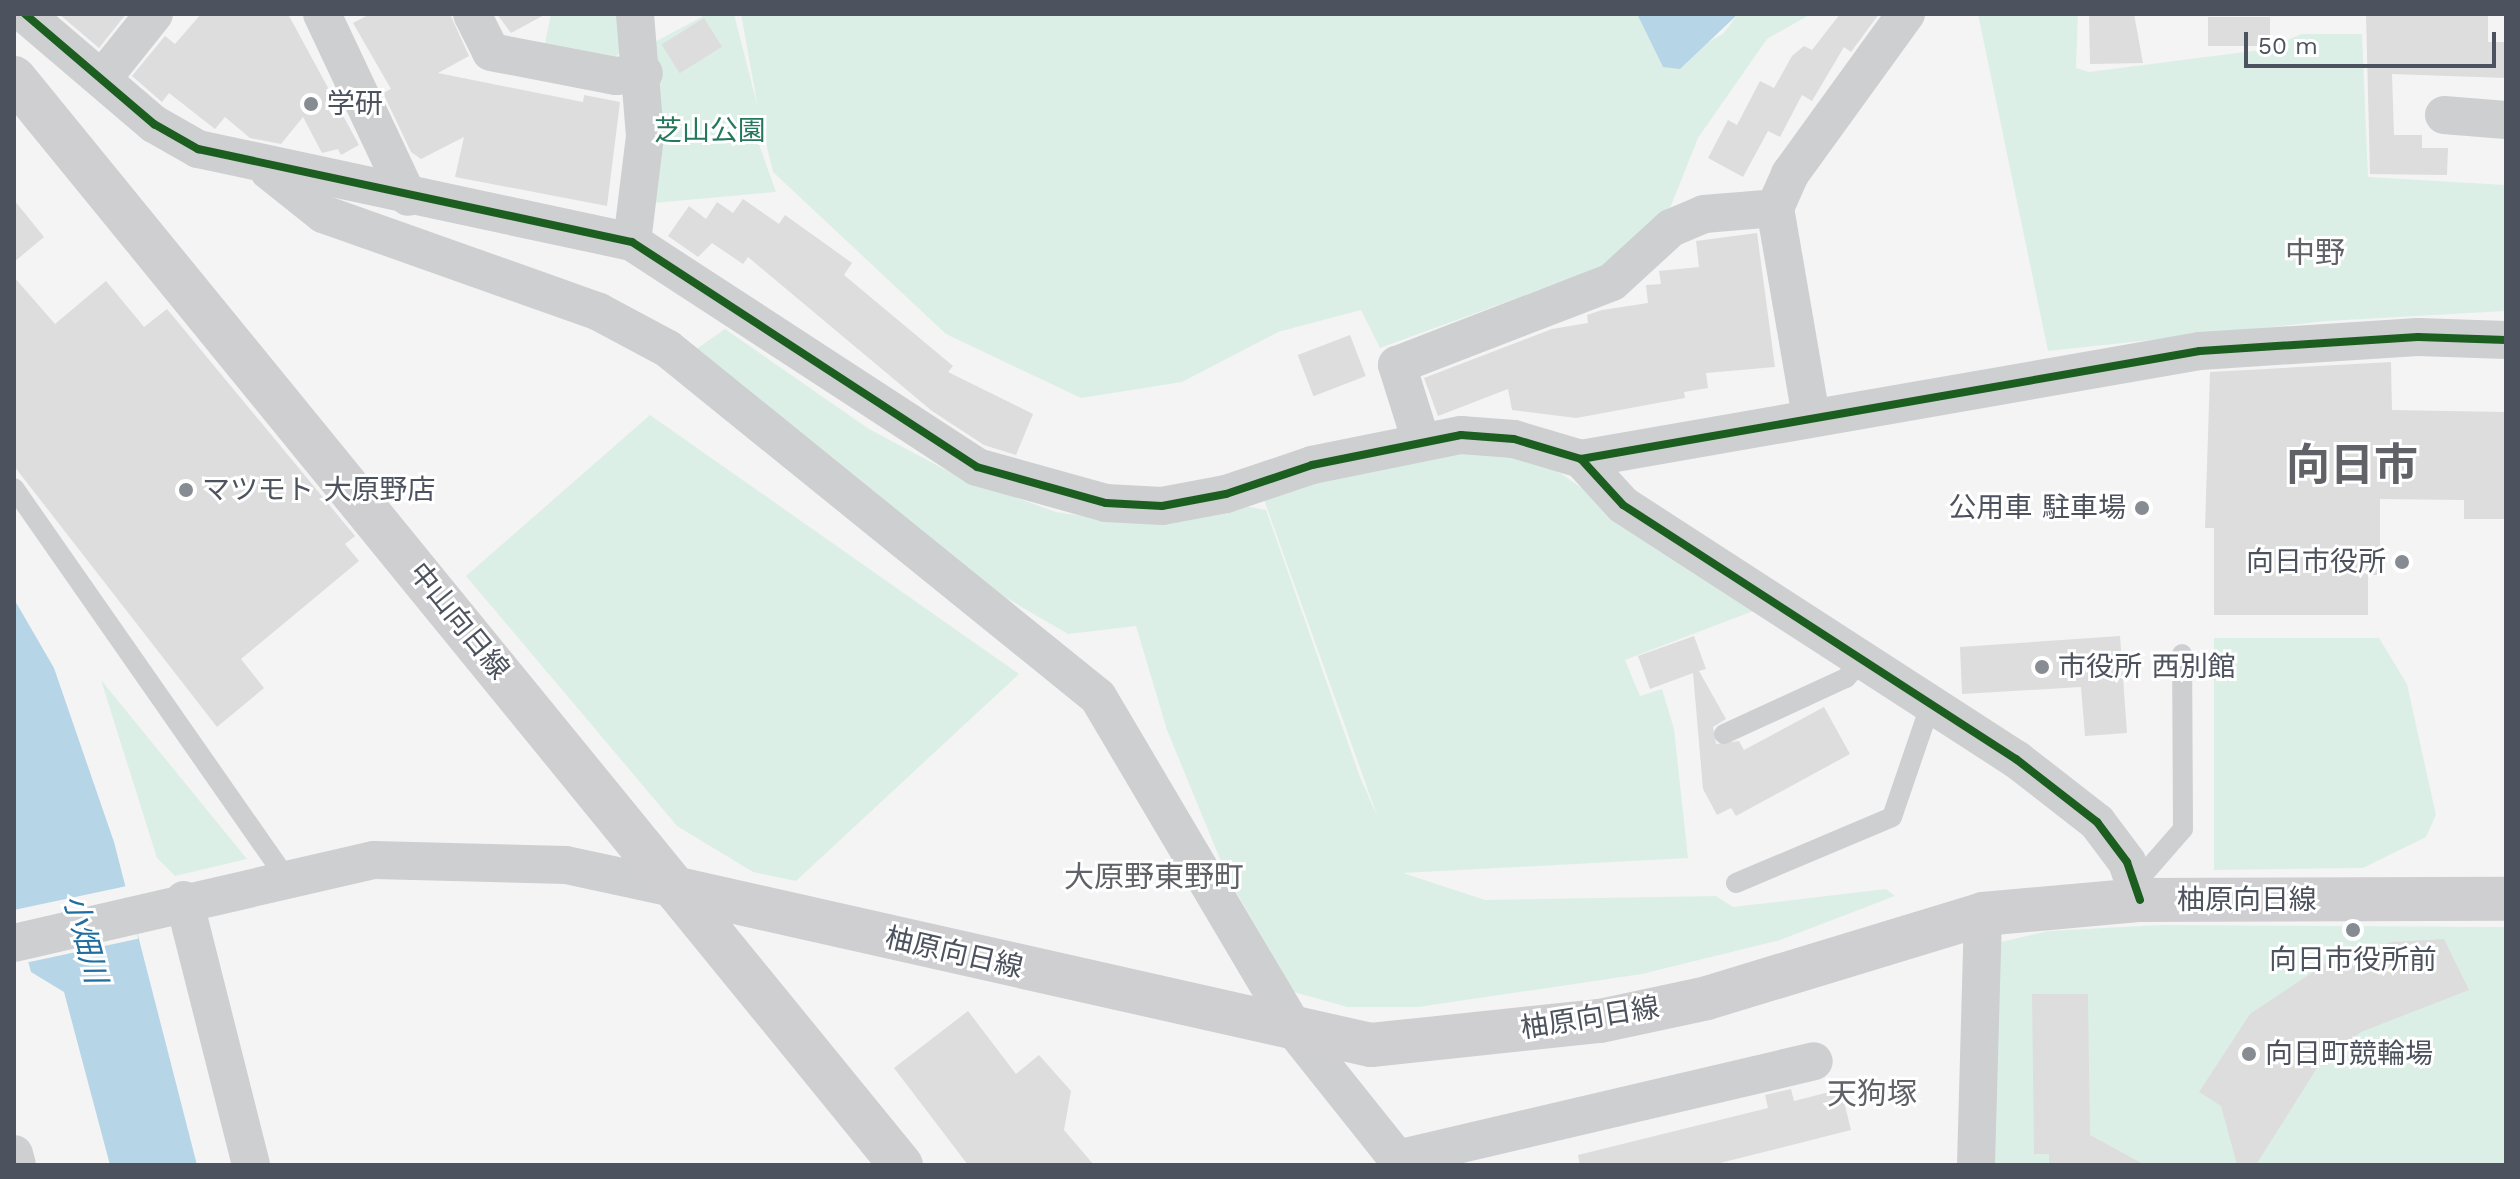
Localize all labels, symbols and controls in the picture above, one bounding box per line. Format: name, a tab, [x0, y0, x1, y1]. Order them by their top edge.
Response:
scale bar	[2248, 16, 2500, 66]
text: 50 m	[2258, 32, 2318, 60]
place label: 学研	[327, 87, 383, 121]
marker: 学研	[302, 95, 320, 113]
park label: 芝山公園	[654, 114, 766, 148]
district label: 中野	[2285, 235, 2345, 271]
district label: 向日市	[2286, 439, 2418, 491]
place label: マツモト 大原野店	[202, 473, 436, 507]
marker: マツモト 大原野店	[177, 481, 195, 499]
place label: 公用車 駐車場	[1948, 491, 2126, 525]
marker: 公用車 駐車場	[2133, 499, 2151, 517]
place label: 向日市役所	[2246, 545, 2386, 579]
marker: 向日市役所	[2393, 553, 2411, 571]
street label: 中山向日線	[402, 556, 516, 686]
place label: 市役所 西別館	[2058, 650, 2236, 684]
marker: 市役所 西別館	[2033, 658, 2051, 676]
district label: 大原野東野町	[1064, 859, 1244, 895]
street label: 柚原向日線	[2177, 883, 2317, 917]
water label: 小畑川	[56, 891, 114, 987]
street label: 柚原向日線	[882, 921, 1026, 985]
marker: 向日市役所前	[2344, 921, 2362, 939]
place label: 向日市役所前	[2269, 943, 2437, 977]
street label: 柚原向日線	[1518, 990, 1662, 1046]
place label: 向日町競輪場	[2265, 1037, 2433, 1071]
marker: 向日町競輪場	[2240, 1045, 2258, 1063]
district label: 天狗塚	[1827, 1076, 1917, 1112]

